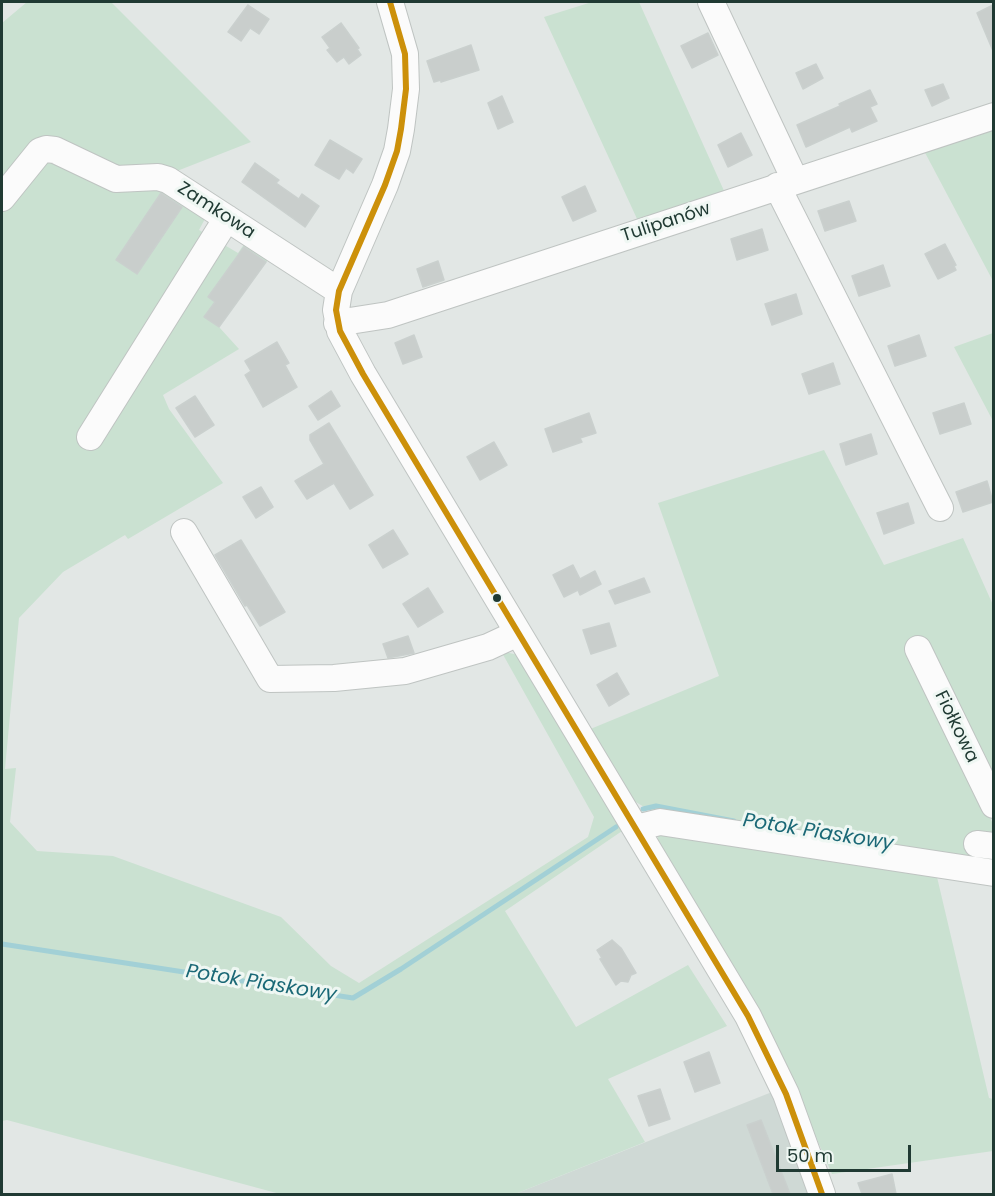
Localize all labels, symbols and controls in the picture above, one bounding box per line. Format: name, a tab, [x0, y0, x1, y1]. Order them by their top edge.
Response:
street label: Zamkowa	[173, 178, 259, 244]
street label: Tulipanów	[619, 198, 713, 248]
unlabelled marker	[491, 592, 503, 604]
street label: Fiołkowa	[929, 688, 983, 766]
water label: Potok Piaskowy	[741, 809, 895, 857]
water label: Potok Piaskowy	[184, 960, 338, 1008]
scale bar	[779, 1133, 914, 1171]
text: 50 m	[787, 1143, 833, 1168]

